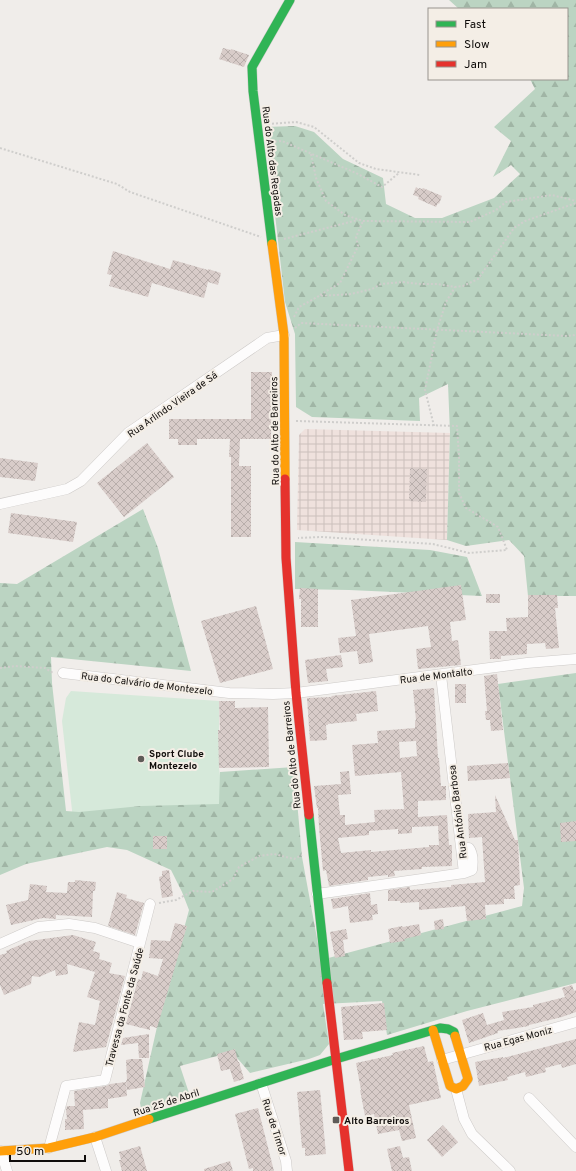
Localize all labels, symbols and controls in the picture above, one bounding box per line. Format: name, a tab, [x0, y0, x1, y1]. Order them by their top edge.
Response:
legend	[428, 8, 568, 80]
text: Fast	[464, 17, 486, 33]
text: Slow	[464, 37, 490, 53]
text: Jam	[464, 57, 487, 73]
street label: Rua do Alto das Regadas	[258, 106, 285, 217]
street label: Rua Arlindo Vieira de Sá	[125, 369, 220, 441]
street label: Rua do Alto de Barreiros	[268, 376, 283, 485]
street label: Rua de Montalto	[399, 666, 474, 687]
street label: Rua do Calvário de Montezelo	[80, 670, 214, 699]
street label: Rua do Alto de Barreiros	[280, 700, 305, 810]
place label: Sport Clube Montezelo	[149, 748, 204, 773]
marker: Sport Clube Montezelo	[136, 754, 146, 764]
street label: Rua António Barbosa	[446, 764, 471, 859]
street label: Travessa da Fonte da Saúde	[103, 946, 148, 1068]
street label: Rua Egas Moniz	[483, 1024, 554, 1055]
street label: Rua 25 de Abril	[132, 1087, 201, 1120]
street label: Rua de Timor	[258, 1097, 289, 1158]
marker: Alto Barreiros	[331, 1115, 341, 1125]
place label: Alto Barreiros	[344, 1115, 410, 1128]
scale bar	[10, 1137, 85, 1163]
text: 50 m	[16, 1144, 44, 1160]

